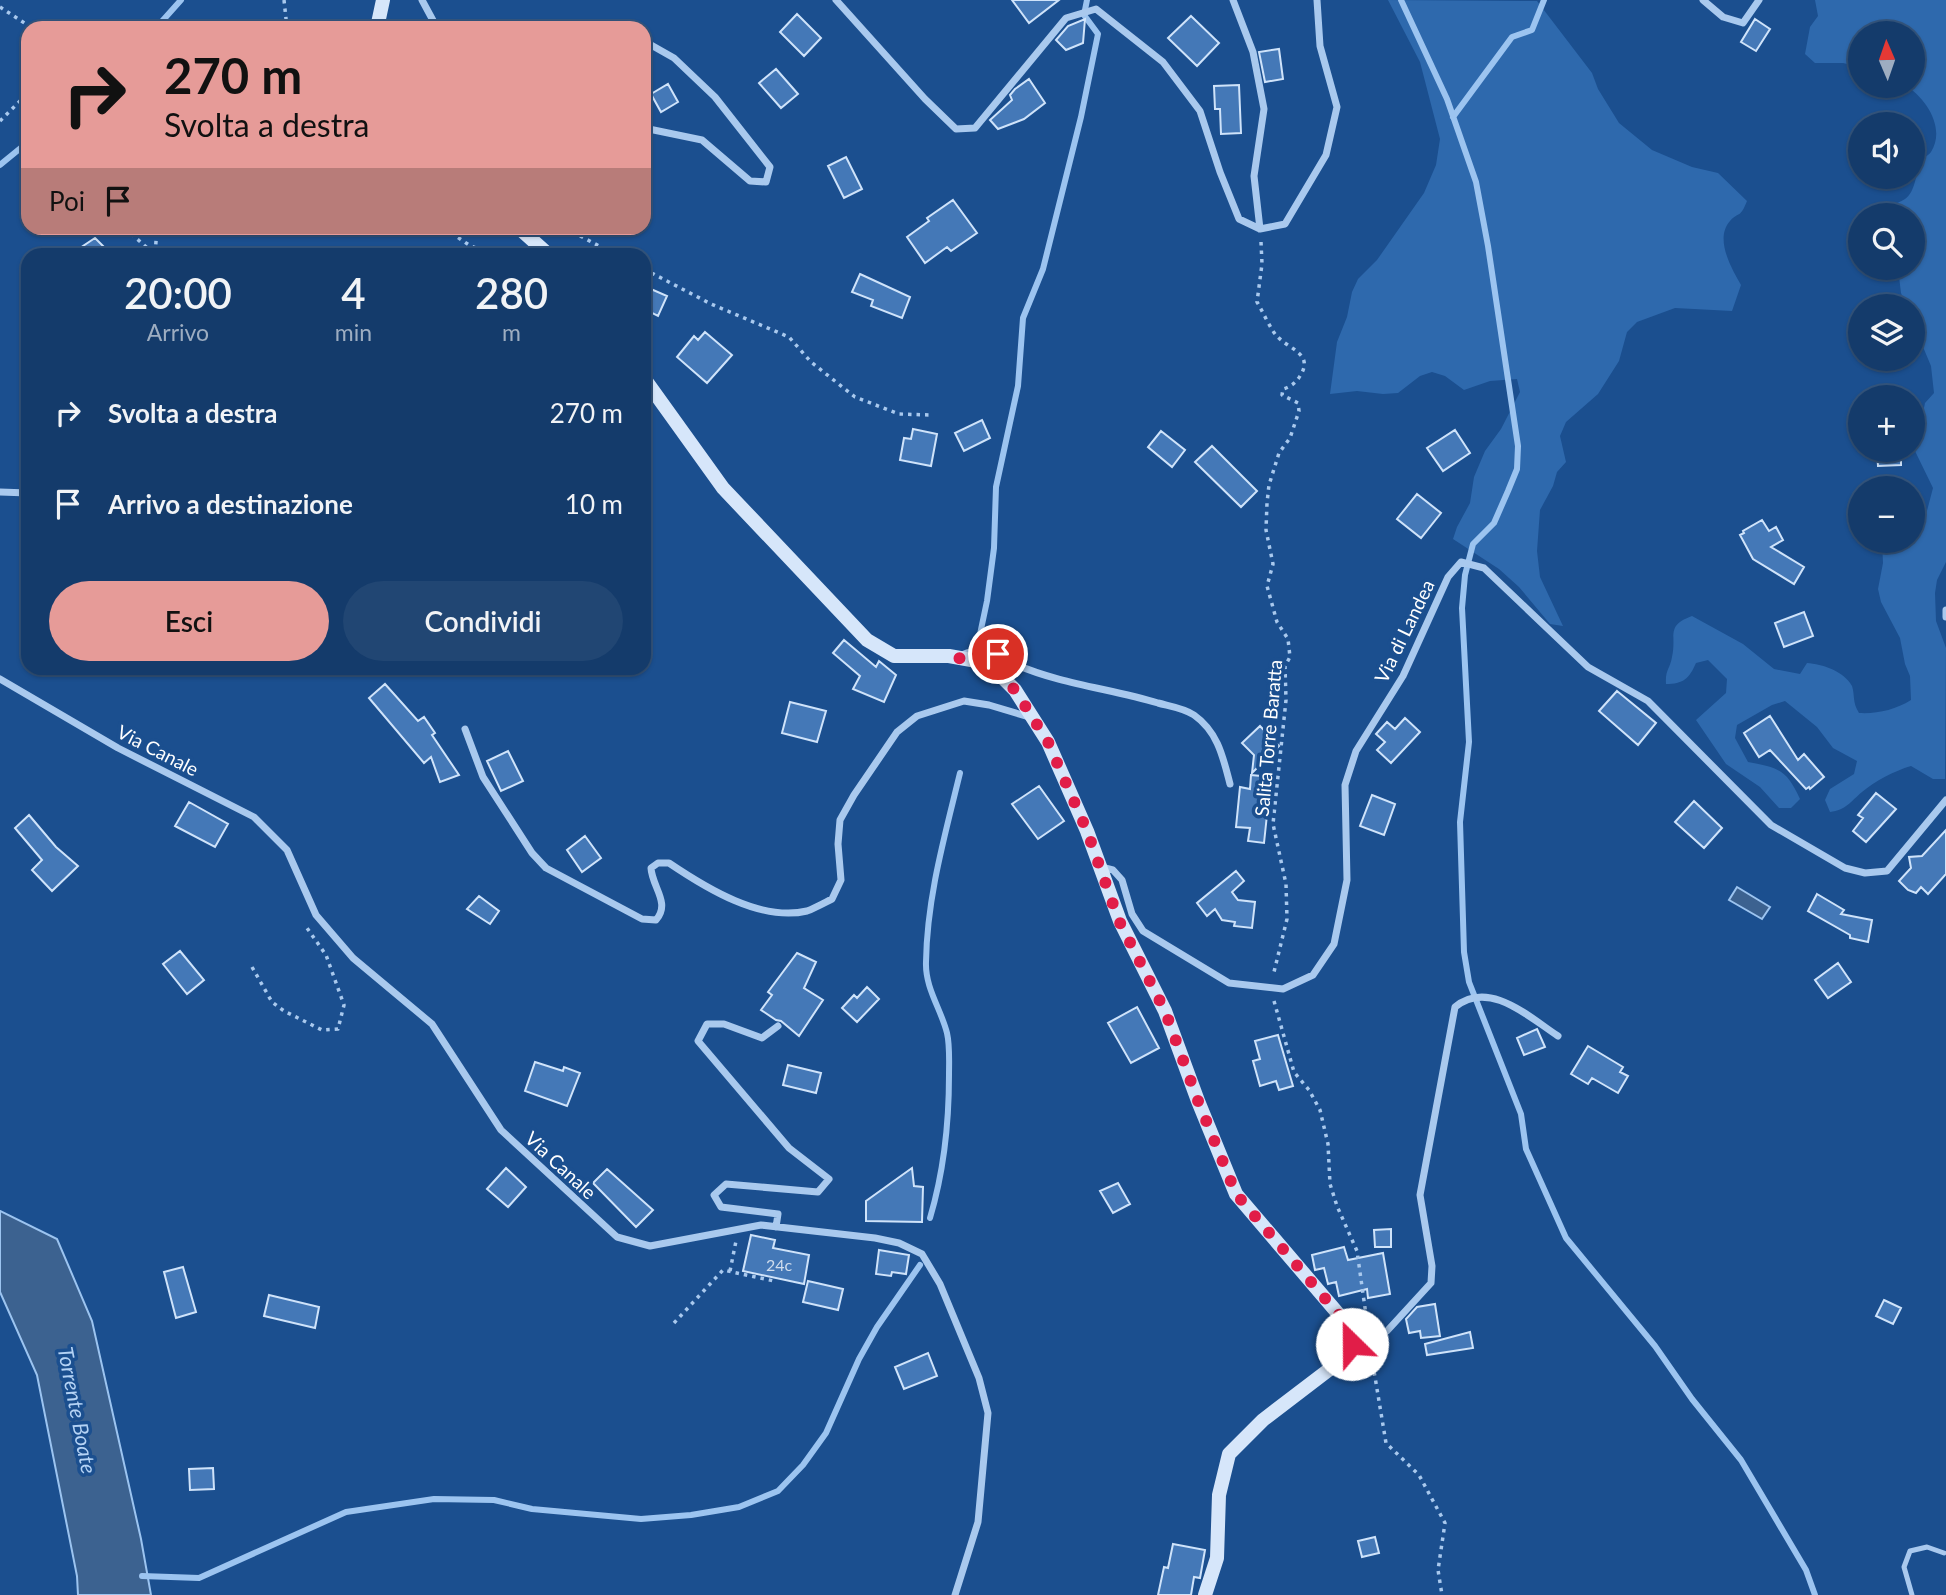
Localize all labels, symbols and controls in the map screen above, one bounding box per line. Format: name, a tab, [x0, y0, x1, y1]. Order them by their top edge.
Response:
north arrow	[1848, 21, 1925, 98]
map controls	[1848, 21, 1925, 553]
text: 270 m	[164, 46, 302, 104]
icon: right	[49, 49, 140, 140]
text: Svolta a destra	[164, 105, 369, 144]
button: sound	[1848, 112, 1925, 189]
icon: arrive	[99, 182, 137, 220]
text: Poi	[49, 185, 85, 217]
button: search	[1848, 203, 1925, 280]
text: 20:00	[124, 268, 232, 318]
text: 4	[341, 268, 366, 318]
text: 280	[475, 268, 548, 318]
button: layers	[1848, 294, 1925, 371]
text: Arrivo	[147, 318, 209, 346]
text: min	[335, 318, 372, 346]
text: m	[502, 318, 521, 346]
button: +	[1848, 385, 1925, 462]
icon: right	[49, 394, 87, 432]
text: Svolta a destra	[108, 397, 278, 429]
text: 270 m	[550, 397, 623, 429]
button: −	[1848, 476, 1925, 553]
icon: arrive	[49, 485, 87, 523]
text: Arrivo a destinazione	[108, 488, 353, 520]
text: 10 m	[565, 488, 623, 520]
street label: Via di Landea	[1369, 576, 1439, 686]
button: Esci	[49, 581, 329, 661]
button: Condividi	[343, 581, 623, 661]
pin	[968, 624, 1028, 684]
icon: arrive	[979, 635, 1017, 673]
street label: Salita Torre Baratta	[1250, 659, 1286, 817]
street label: Via Canale	[113, 720, 203, 780]
street label: Via Canale	[521, 1126, 601, 1204]
house number: 24c	[766, 1255, 792, 1274]
position arrow	[1315, 1307, 1389, 1381]
water label: Torrente Boate	[53, 1344, 103, 1476]

